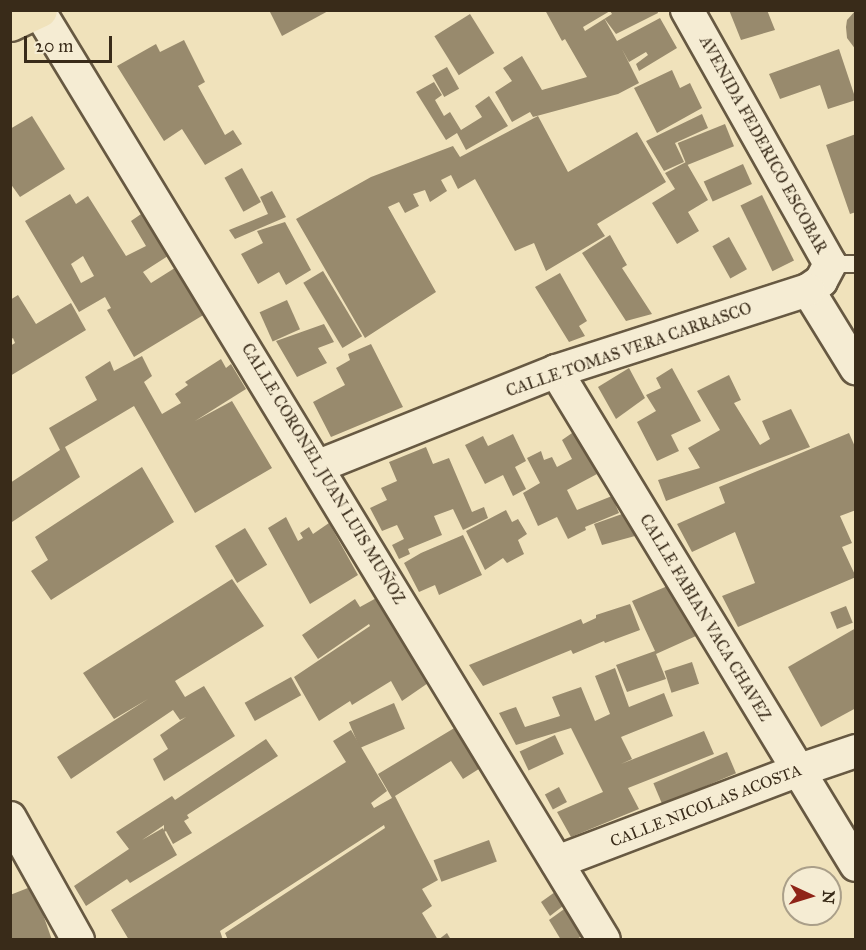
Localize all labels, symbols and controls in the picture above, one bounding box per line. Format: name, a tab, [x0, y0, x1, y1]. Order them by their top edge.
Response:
scale bar	[27, 24, 116, 62]
street label: AVENIDA FEDERICO ESCOBAR	[695, 33, 831, 257]
text: 20 m	[35, 35, 73, 57]
street label: CALLE TOMAS VERA CARRASCO	[504, 299, 754, 401]
street label: CALLE CORONEL JUAN LUIS MUÑOZ	[237, 340, 409, 608]
street label: CALLE FABIAN VACA CHAVEZ	[635, 511, 775, 725]
street label: CALLE NICOLAS ACOSTA	[608, 761, 804, 851]
north arrow	[782, 866, 842, 926]
text: N	[819, 890, 838, 905]

